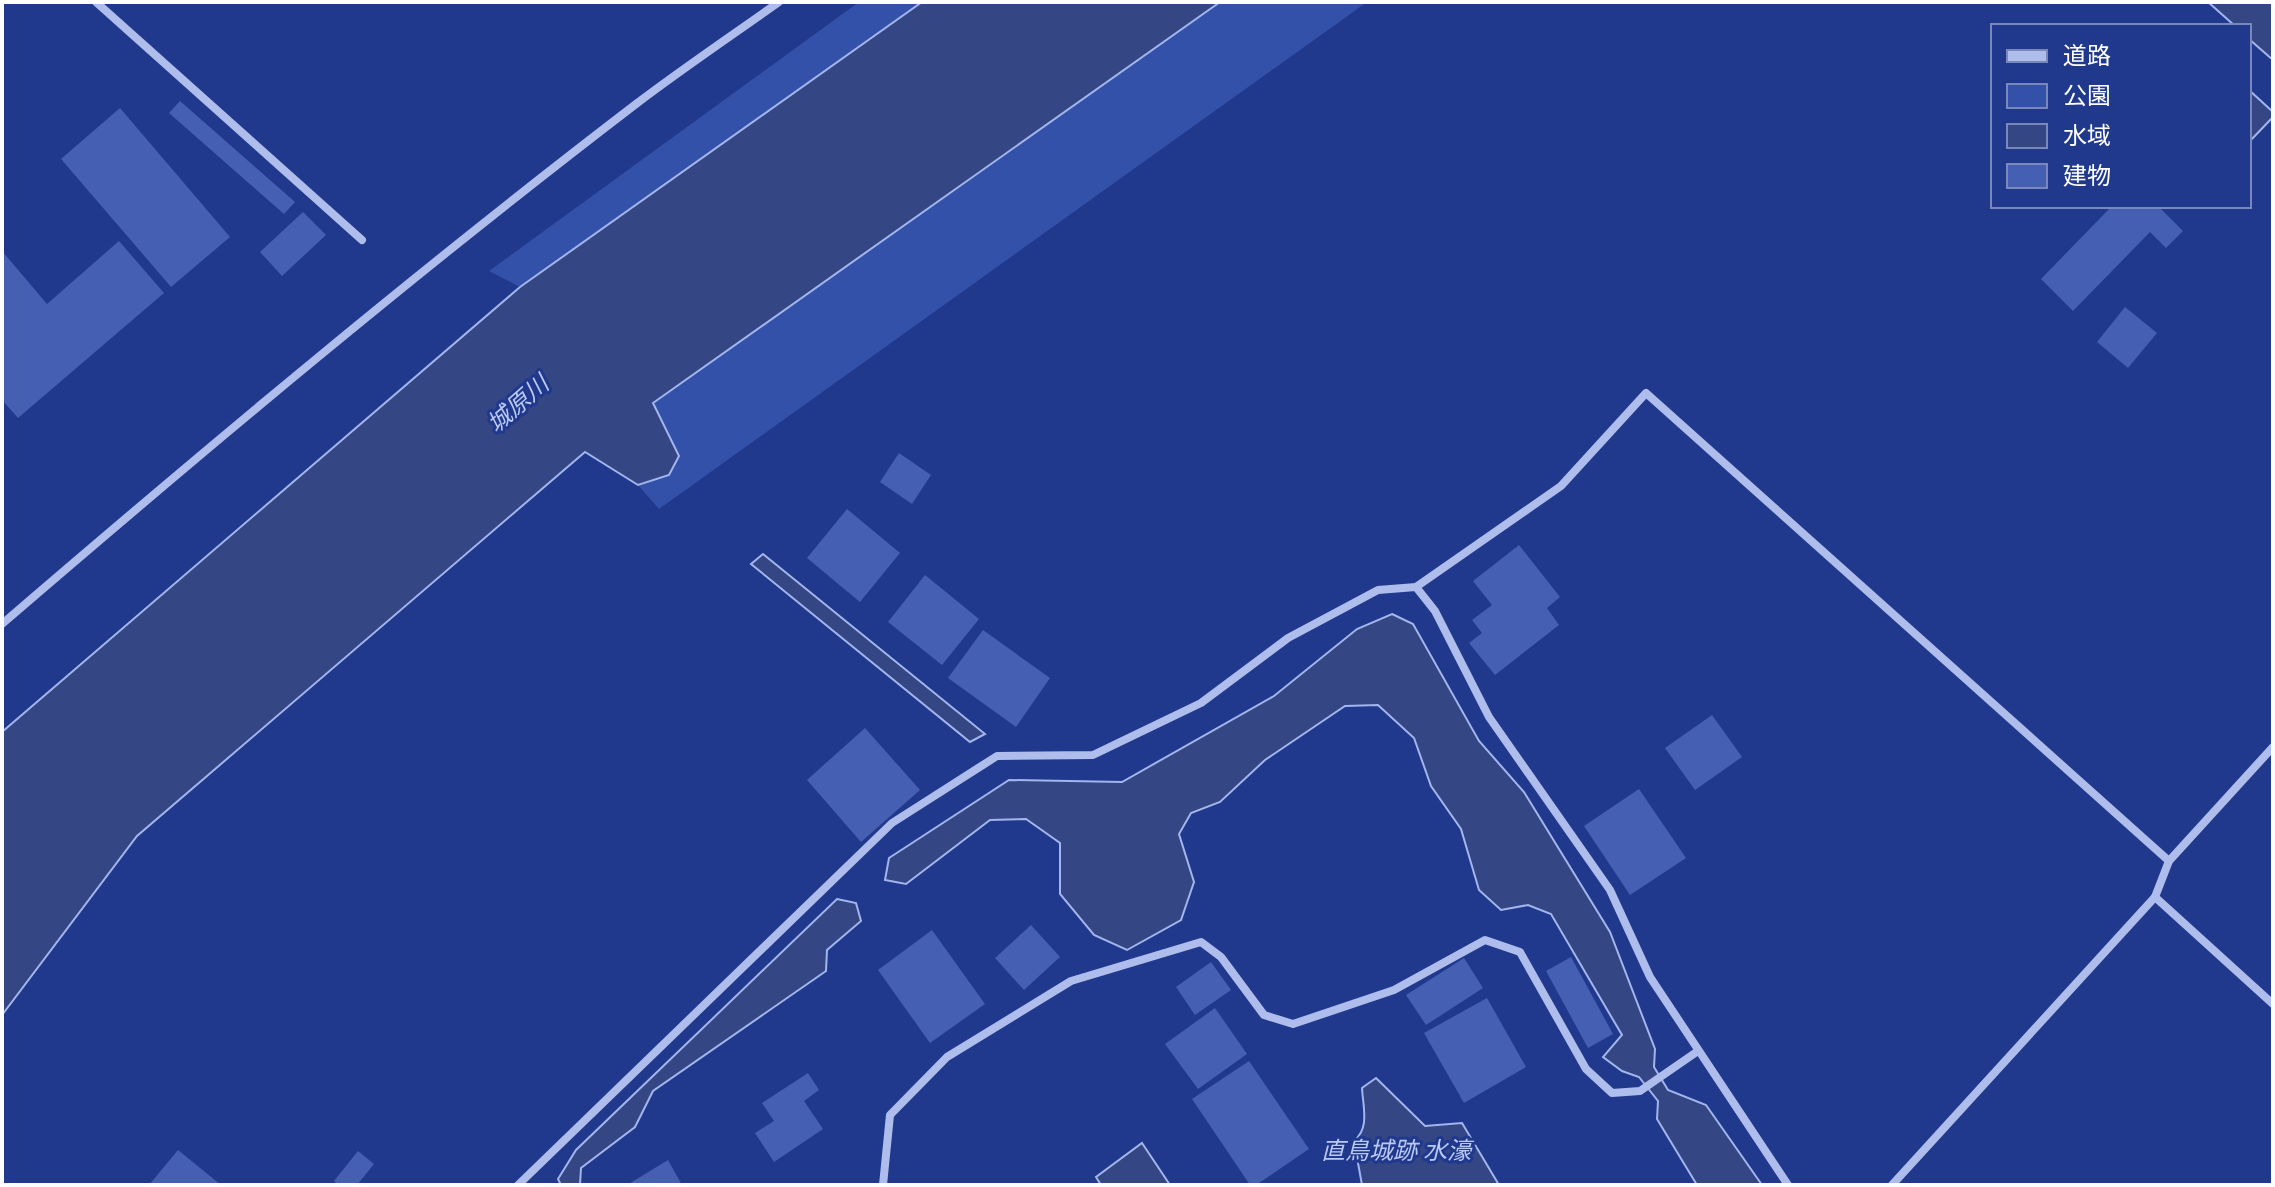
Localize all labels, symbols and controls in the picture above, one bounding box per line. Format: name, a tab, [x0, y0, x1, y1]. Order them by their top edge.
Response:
legend	[1991, 24, 2251, 208]
text: 道路	[2063, 40, 2111, 69]
text: 公園	[2063, 80, 2111, 109]
text: 水域	[2063, 120, 2111, 149]
text: 建物	[2063, 160, 2111, 189]
water label: 城原川	[480, 366, 556, 438]
water label: 直鳥城跡 水濠	[1321, 1135, 1475, 1164]

